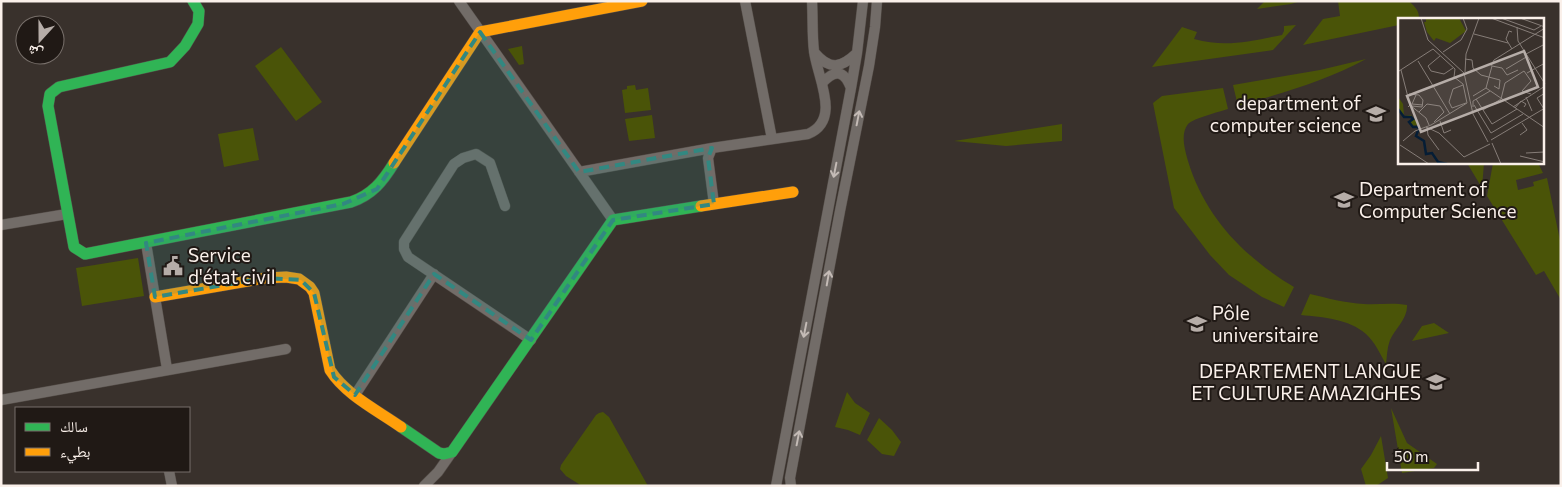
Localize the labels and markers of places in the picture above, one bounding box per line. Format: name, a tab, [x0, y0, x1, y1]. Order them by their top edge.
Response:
place label: department of computer science	[1210, 91, 1361, 136]
school or university icon: department of computer science	[1365, 103, 1387, 125]
place label: Department of Computer Science	[1359, 177, 1516, 222]
school or university icon: Department of Computer Science	[1333, 189, 1355, 211]
place label: Service d'état civil	[188, 243, 276, 288]
public building icon: Service d'état civil	[162, 255, 184, 277]
place label: Pôle universitaire	[1212, 301, 1319, 346]
school or university icon: Pôle universitaire	[1186, 313, 1208, 335]
place label: DEPARTEMENT LANGUE ET CULTURE AMAZIGHES	[1191, 359, 1421, 404]
school or university icon: DEPARTEMENT LANGUE ET CULTURE AMAZIGHES	[1425, 371, 1447, 393]

